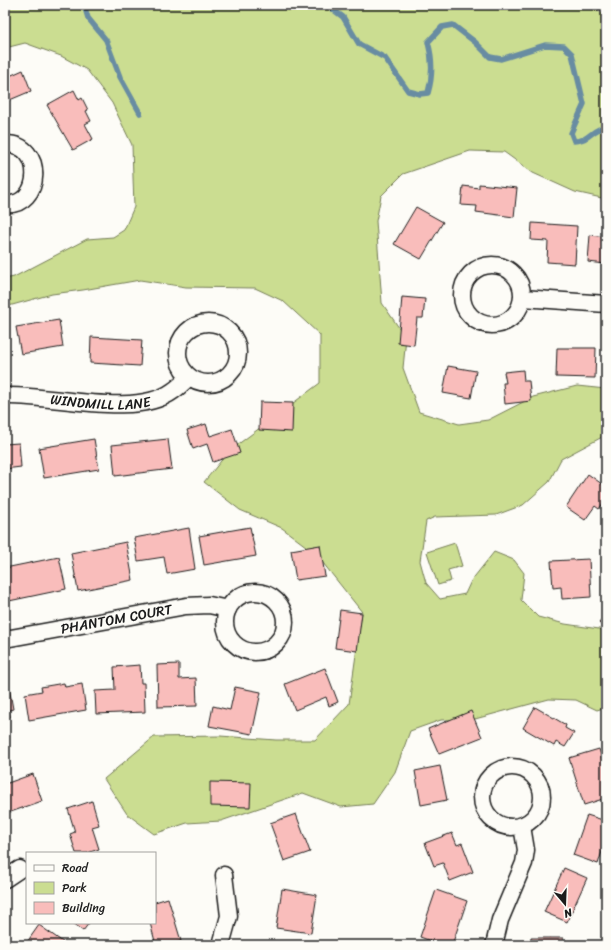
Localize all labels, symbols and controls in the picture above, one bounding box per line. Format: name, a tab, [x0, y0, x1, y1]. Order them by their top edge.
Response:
street label: WINDMILL LANE	[49, 387, 154, 417]
street label: PHANTOM COURT	[59, 597, 175, 642]
legend	[26, 852, 156, 924]
text: Road	[62, 857, 89, 879]
text: Park	[62, 877, 87, 899]
north arrow	[545, 884, 585, 924]
text: Building	[62, 897, 105, 919]
text: N	[561, 902, 576, 923]

